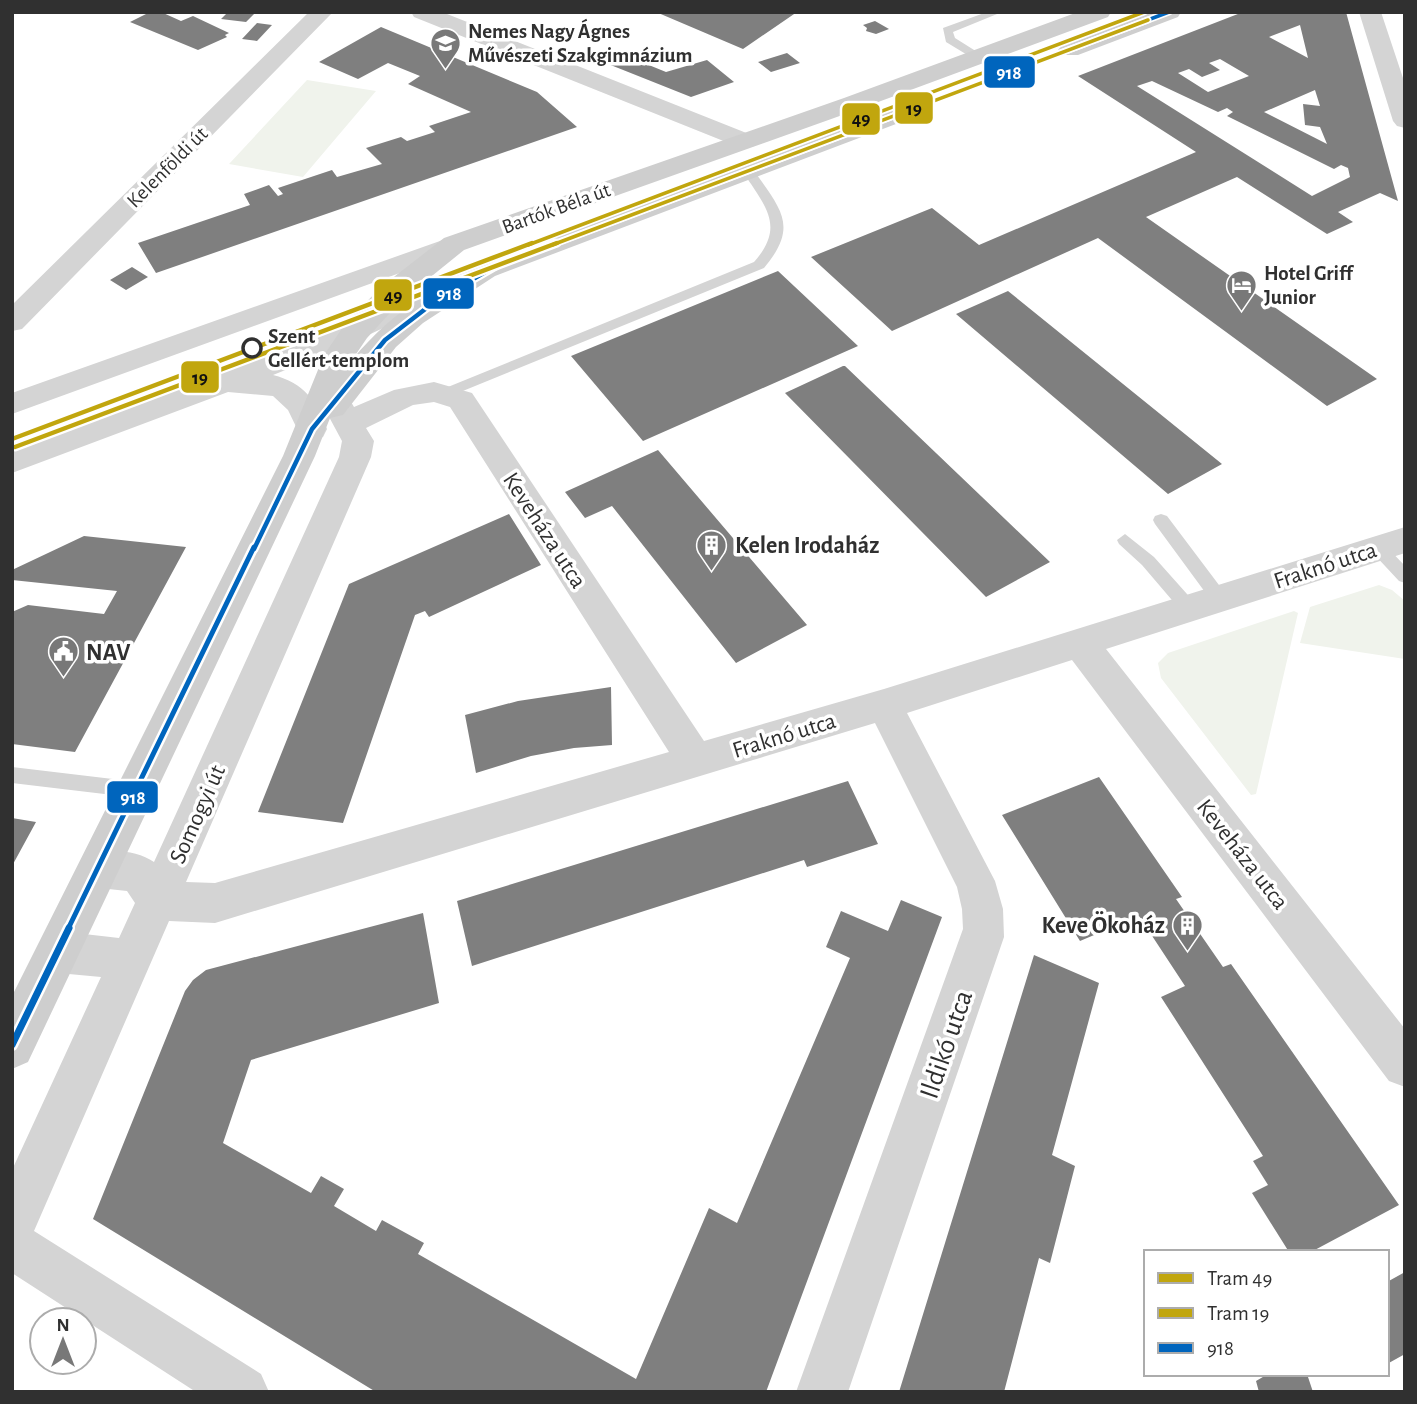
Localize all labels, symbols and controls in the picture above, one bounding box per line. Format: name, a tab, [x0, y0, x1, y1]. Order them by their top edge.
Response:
place label: Nemes Nagy Ágnes Művészeti Szakgimnázium	[468, 18, 692, 66]
school or university icon: Nemes Nagy Ágnes Művészeti Szakgimnázium	[428, 26, 462, 70]
line badge: 918	[983, 55, 1036, 89]
text: 918	[996, 64, 1022, 83]
line badge: 19	[894, 91, 934, 125]
text: 19	[906, 100, 922, 119]
line badge: 49	[841, 102, 881, 136]
text: 49	[852, 110, 870, 129]
street label: Kelenföldi út	[123, 123, 212, 212]
street label: Bartók Béla út	[499, 179, 614, 238]
place label: Hotel Griff Junior	[1264, 263, 1355, 308]
hotel icon: Hotel Griff Junior	[1224, 268, 1258, 312]
line badge: 918	[422, 277, 475, 310]
line badge: 49	[373, 278, 413, 312]
text: 918	[436, 285, 462, 304]
text: 49	[384, 287, 402, 306]
place label: Szent Gellért-templom	[268, 326, 409, 371]
marker: Szent Gellért-templom	[242, 338, 262, 358]
line badge: 19	[180, 360, 220, 394]
text: 19	[192, 369, 208, 388]
street label: Keveháza utca	[498, 468, 590, 593]
building icon: Kelen Irodaház	[695, 528, 729, 572]
place label: Kelen Irodaház	[735, 534, 880, 558]
street label: Fraknó utca	[1271, 538, 1380, 594]
public building icon: NAV	[46, 635, 80, 679]
place label: NAV	[86, 641, 131, 665]
street label: Fraknó utca	[730, 709, 839, 763]
street label: Somogyi út	[166, 761, 230, 867]
line badge: 918	[106, 780, 159, 814]
text: 918	[120, 789, 146, 808]
street label: Keveháza utca	[1192, 795, 1293, 914]
building icon: Keve Ökoház	[1171, 908, 1205, 952]
place label: Keve Ökoház	[1042, 911, 1165, 938]
street label: Ildikó utca	[915, 987, 978, 1102]
legend	[1144, 1250, 1389, 1376]
text: Tram 49	[1207, 1268, 1272, 1289]
text: Tram 19	[1207, 1303, 1269, 1324]
north arrow	[28, 1306, 98, 1376]
text: N	[56, 1316, 70, 1335]
text: 918	[1207, 1338, 1234, 1359]

